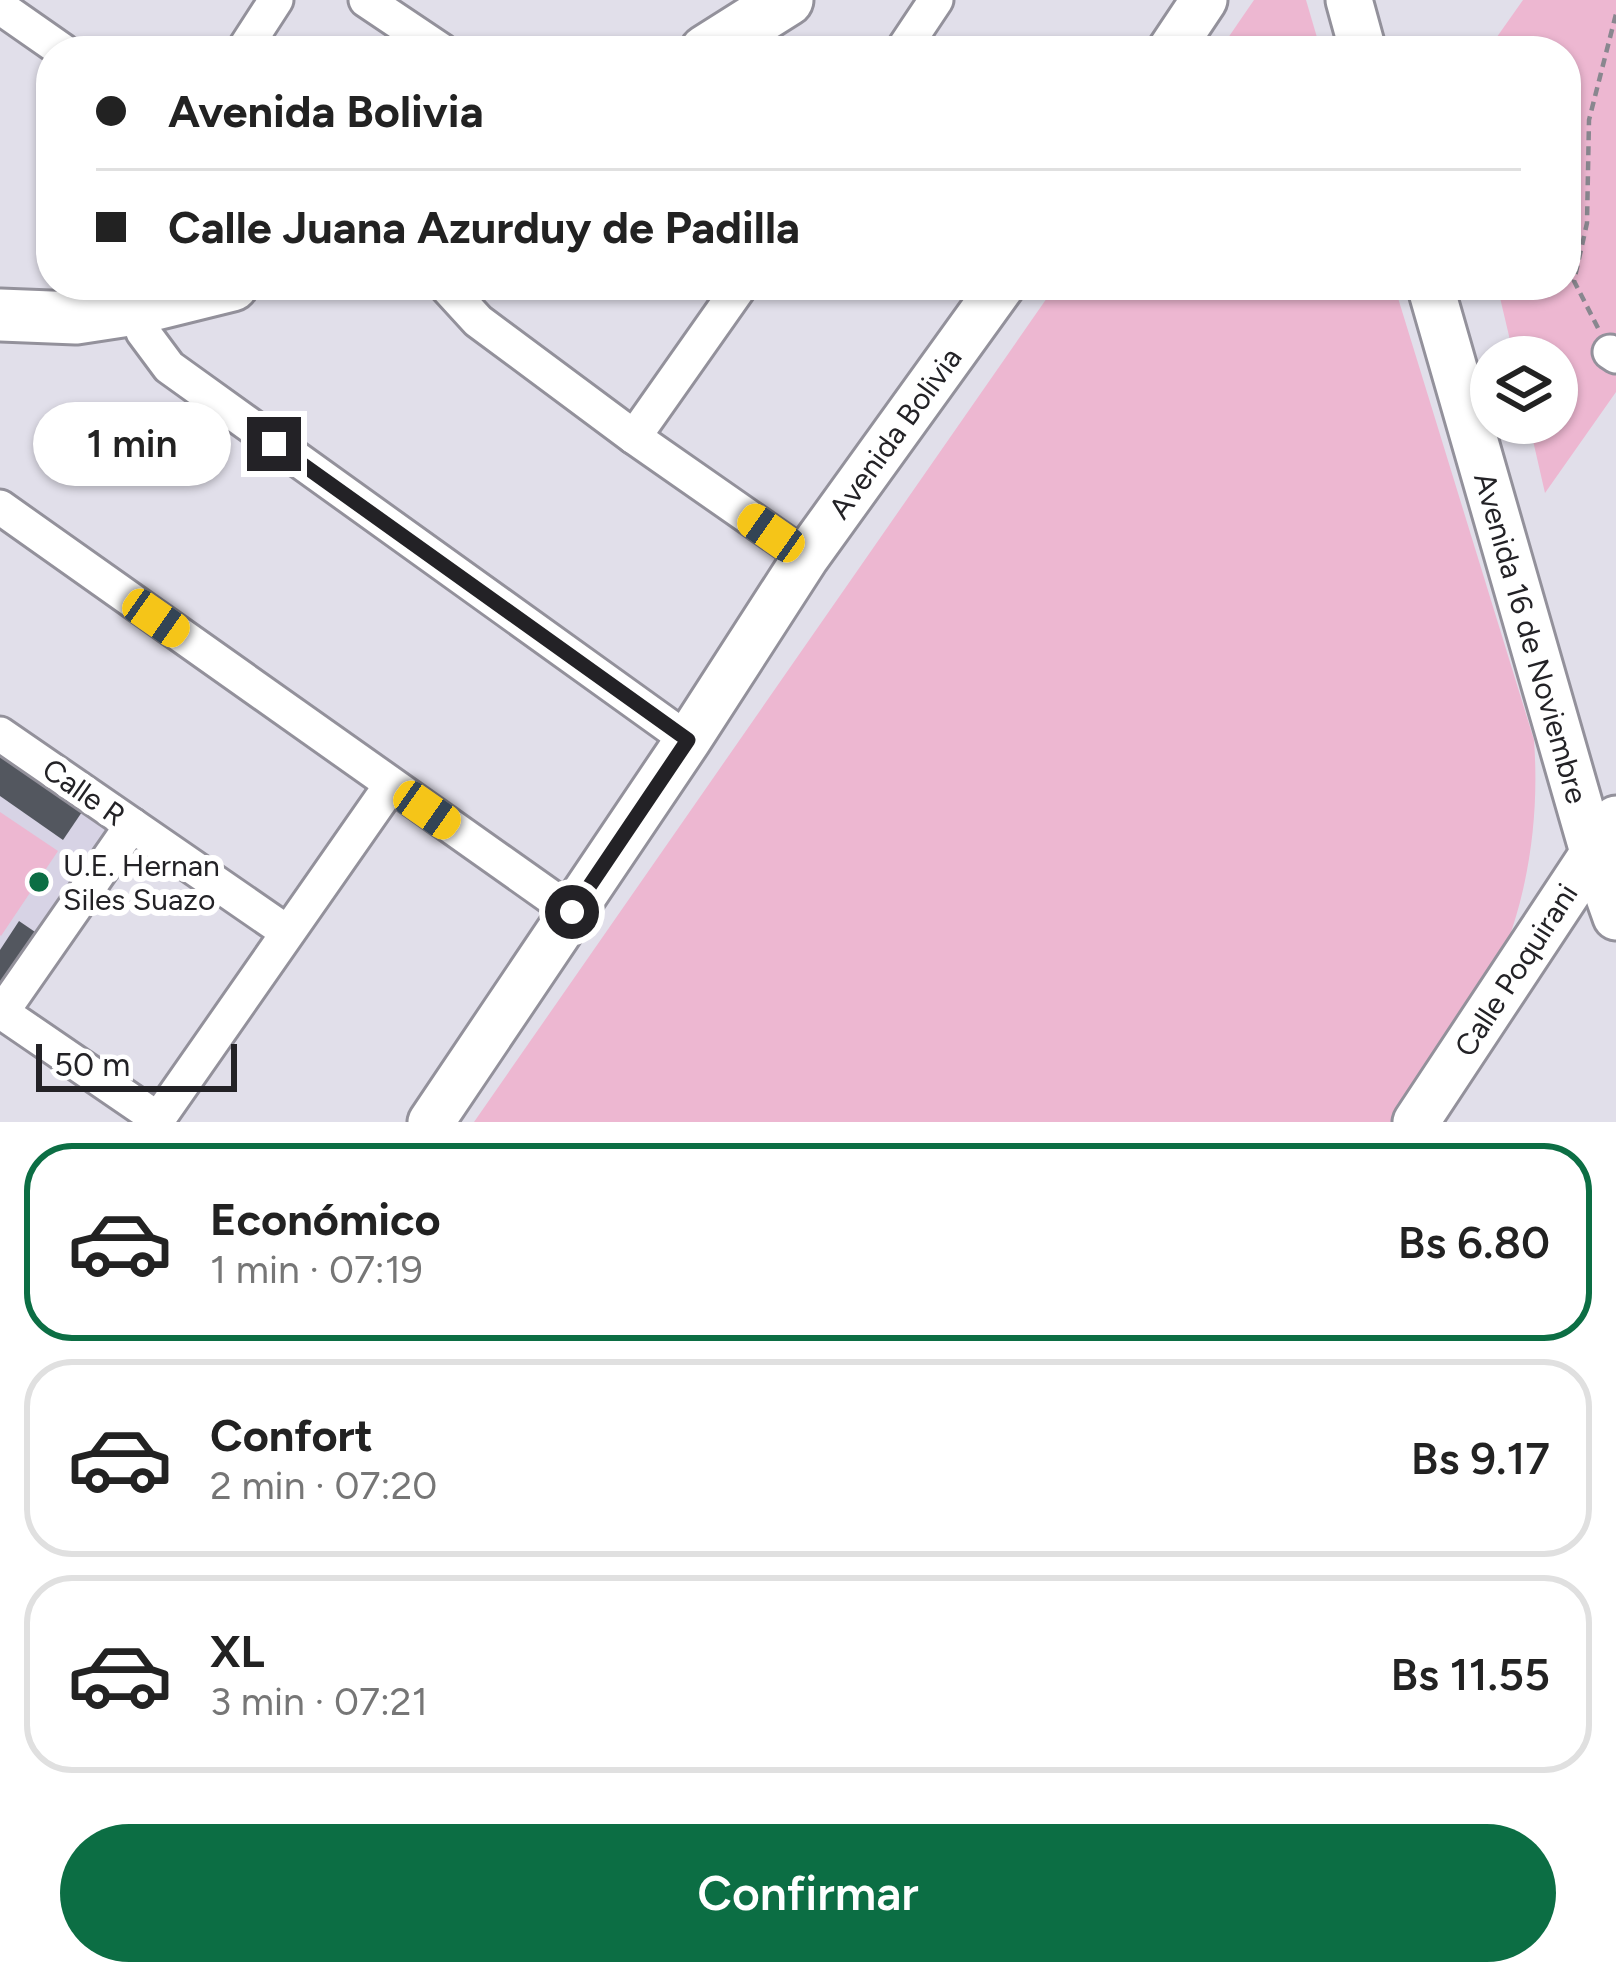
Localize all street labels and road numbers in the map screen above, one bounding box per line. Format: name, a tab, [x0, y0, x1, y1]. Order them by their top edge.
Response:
street label: Avenida Bolivia	[820, 340, 970, 526]
street label: Avenida 16 de Noviembre	[1466, 468, 1596, 808]
street label: Calle R	[35, 750, 133, 834]
street label: Calle Poquirani	[1446, 877, 1586, 1063]

